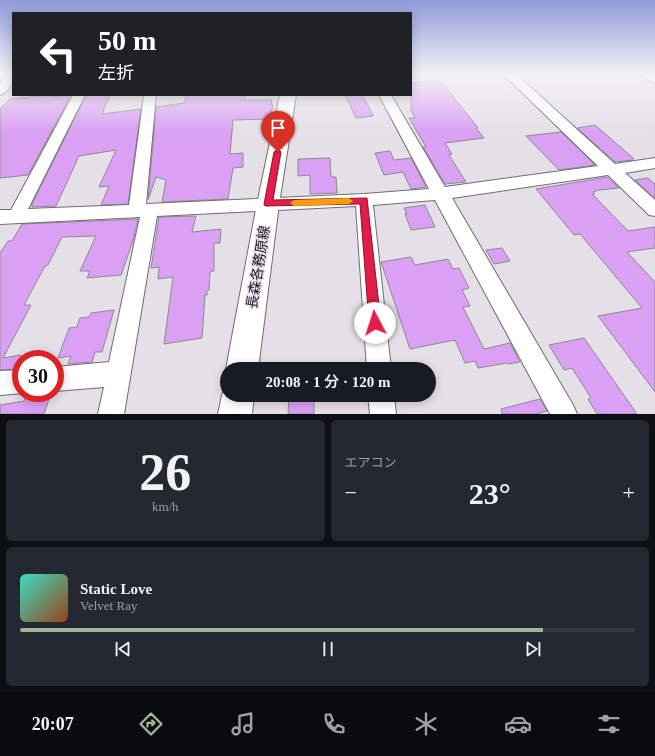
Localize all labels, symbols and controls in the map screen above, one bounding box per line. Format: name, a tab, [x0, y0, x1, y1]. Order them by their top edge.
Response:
text: 50 m	[98, 25, 156, 56]
icon: left	[32, 28, 84, 80]
text: 左折	[98, 63, 134, 83]
pin	[261, 111, 295, 152]
icon: arrive	[267, 117, 289, 139]
street label: 長森各務原線	[245, 224, 272, 310]
position arrow	[354, 302, 396, 344]
speed limit sign: 30	[12, 350, 64, 402]
text: 20:08 · 1 分 · 120 m	[266, 374, 391, 390]
text: 26	[139, 444, 191, 501]
text: エアコン	[345, 455, 397, 470]
text: 23°	[469, 477, 511, 510]
text: −	[345, 480, 357, 505]
text: +	[623, 480, 635, 505]
text: km/h	[152, 499, 179, 514]
text: Static Love	[80, 581, 152, 597]
text: Velvet Ray	[80, 598, 137, 613]
icon: previous	[112, 638, 134, 660]
icon: pause	[317, 638, 339, 660]
icon: next	[522, 638, 544, 660]
icon: directions	[137, 710, 165, 738]
icon: music	[229, 710, 257, 738]
icon: phone	[320, 710, 348, 738]
icon: climate	[412, 710, 440, 738]
icon: car	[504, 710, 532, 738]
icon: filters	[595, 710, 623, 738]
text: 20:07	[32, 714, 74, 734]

